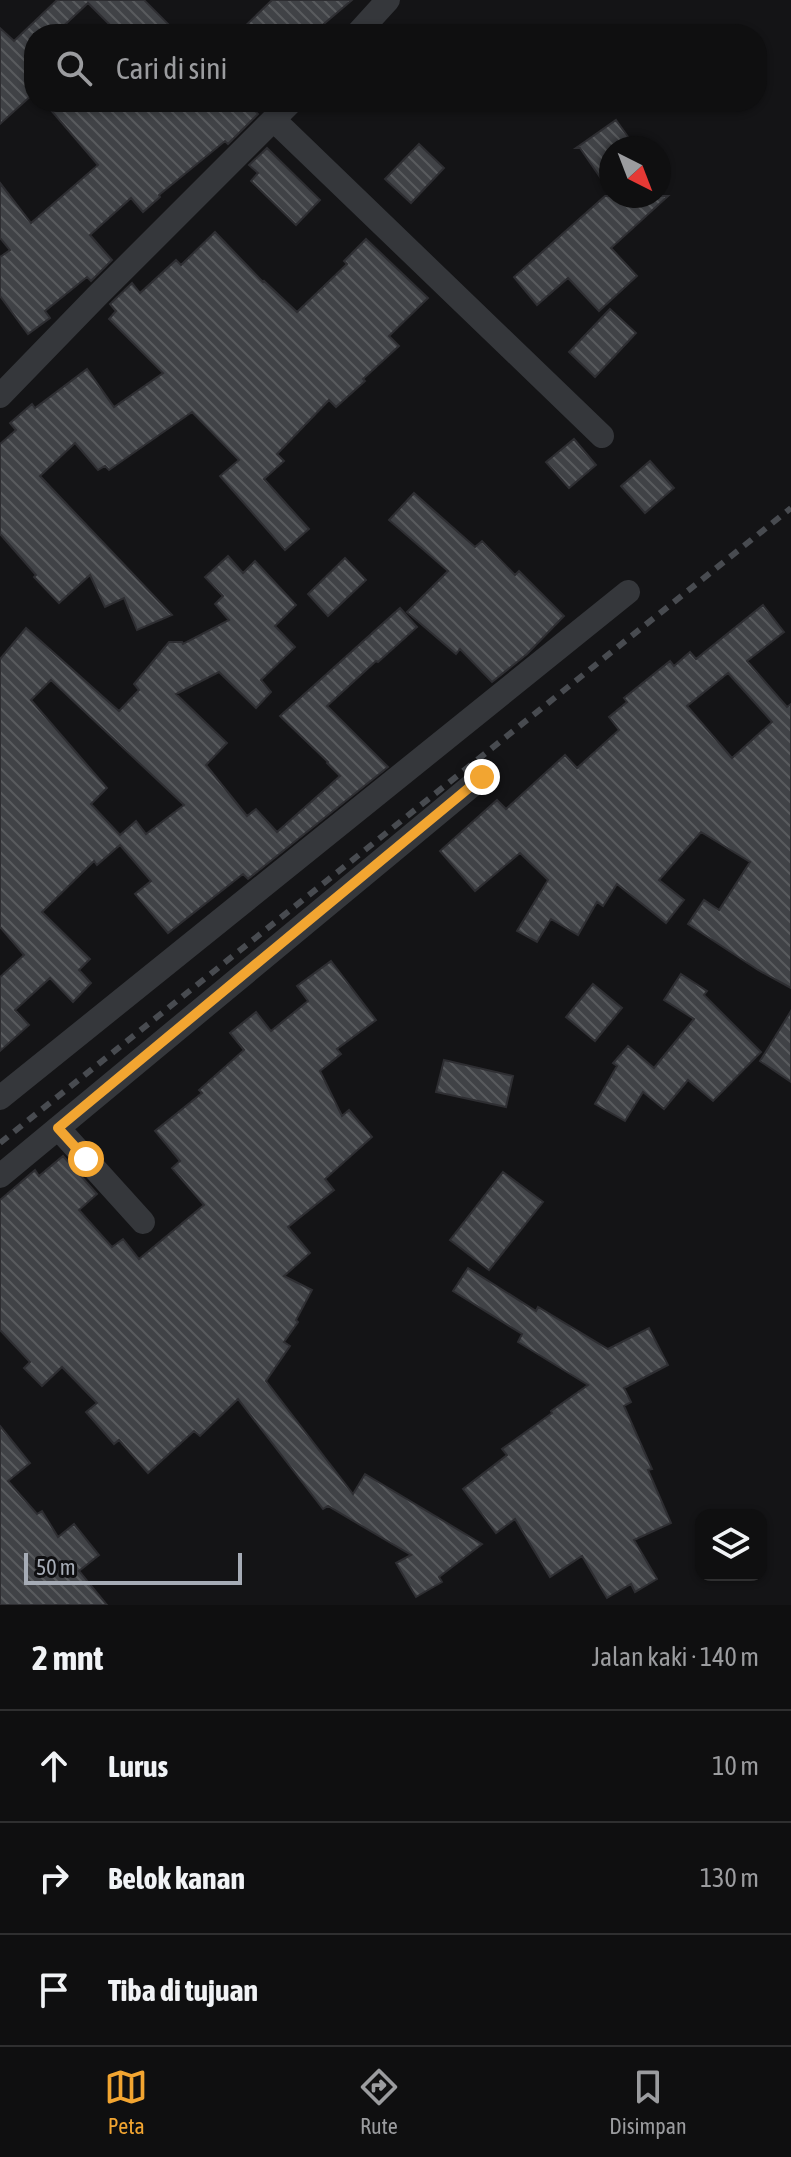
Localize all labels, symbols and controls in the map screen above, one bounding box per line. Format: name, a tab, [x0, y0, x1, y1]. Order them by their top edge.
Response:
search box	[24, 24, 767, 112]
icon: search	[52, 46, 96, 90]
text: Cari di sini	[116, 51, 227, 85]
north arrow	[599, 136, 671, 208]
route end	[464, 759, 500, 795]
route start	[68, 1141, 104, 1177]
map controls	[695, 1509, 767, 1581]
button: layers	[695, 1509, 767, 1581]
scale bar	[24, 1549, 242, 1585]
text: 50 m	[36, 1554, 76, 1580]
text: 2 mnt	[32, 1638, 103, 1677]
text: Jalan kaki · 140 m	[592, 1642, 759, 1672]
icon: ahead	[32, 1744, 76, 1788]
text: Lurus	[108, 1749, 168, 1783]
text: 10 m	[712, 1751, 759, 1781]
icon: right	[32, 1856, 76, 1900]
text: Belok kanan	[108, 1861, 245, 1895]
text: 130 m	[700, 1863, 759, 1893]
icon: arrive	[32, 1968, 76, 2012]
text: Tiba di tujuan	[108, 1973, 258, 2007]
tab: Peta	[104, 2065, 148, 2139]
tab: Rute	[357, 2065, 401, 2139]
tab: Disimpan	[609, 2065, 687, 2139]

